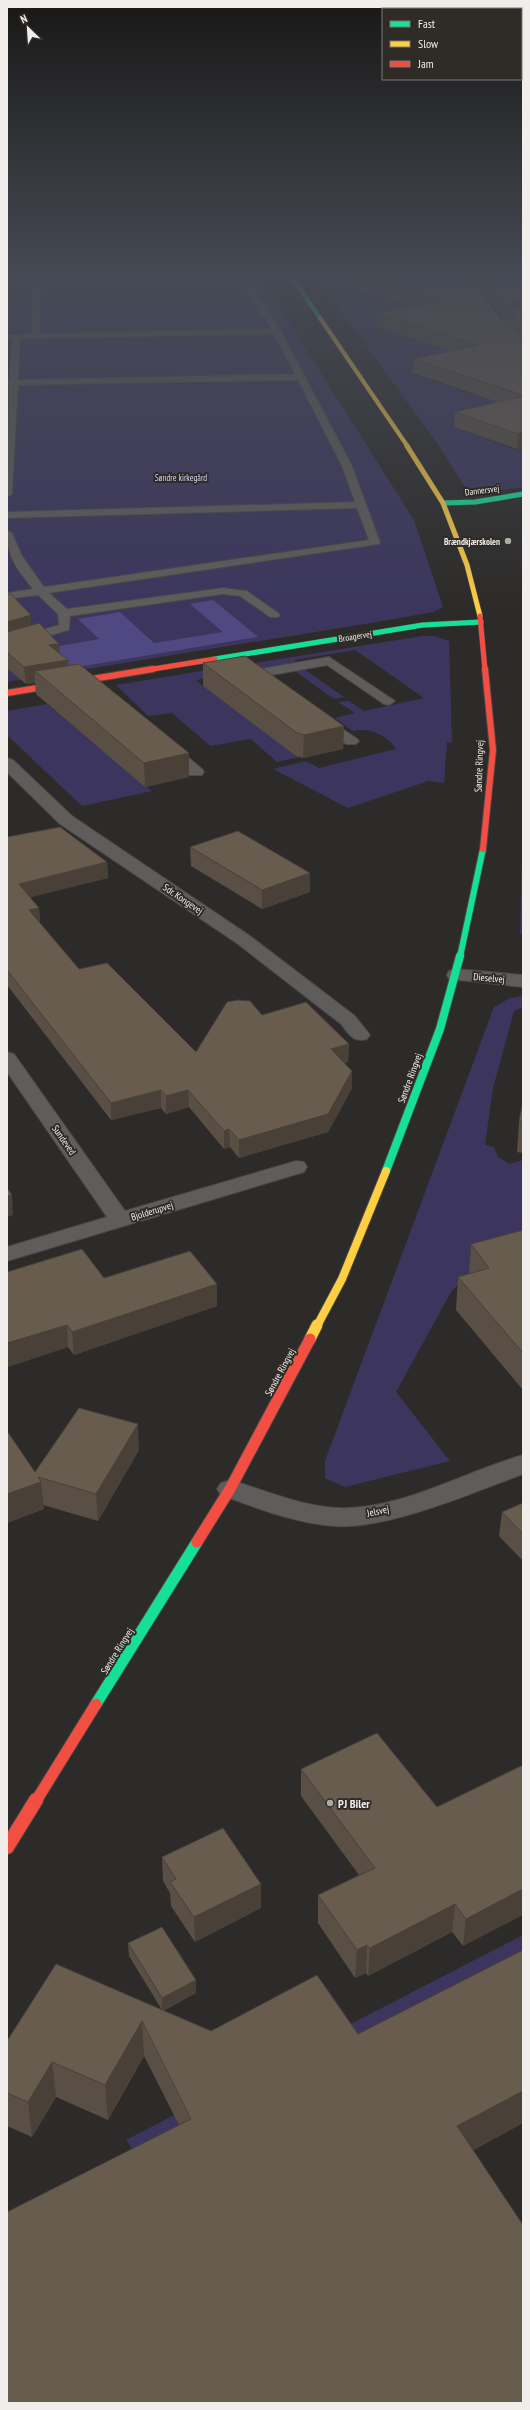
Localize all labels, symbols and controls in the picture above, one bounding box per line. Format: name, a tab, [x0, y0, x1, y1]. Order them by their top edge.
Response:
north arrow	[8, 8, 48, 48]
legend	[382, 8, 522, 80]
text: N	[18, 11, 29, 27]
text: Fast	[418, 16, 436, 31]
text: Slow	[418, 36, 439, 51]
text: Jam	[417, 56, 434, 71]
park label: Søndre kirkegård	[155, 472, 207, 483]
street label: Dannersvej	[464, 482, 500, 499]
place label: Brændkjærskolen	[444, 536, 500, 547]
marker: Brændkjærskolen	[503, 536, 513, 546]
street label: Broagervej	[338, 628, 373, 645]
street label: Søndre Ringvej	[472, 740, 486, 792]
street label: Sdr. Kongevej	[160, 881, 206, 917]
street label: Dieselvej	[473, 970, 505, 986]
street label: Søndre Ringvej	[395, 1051, 425, 1105]
street label: Sundeved	[49, 1122, 79, 1158]
street label: Bjolderupvej	[129, 1198, 175, 1224]
street label: Søndre Ringvej	[262, 1346, 298, 1398]
street label: Jelsvej	[365, 1502, 390, 1520]
street label: Søndre Ringvej	[98, 1625, 136, 1677]
place label: PJ Biler	[338, 1796, 370, 1811]
marker: PJ Biler	[325, 1798, 335, 1808]

